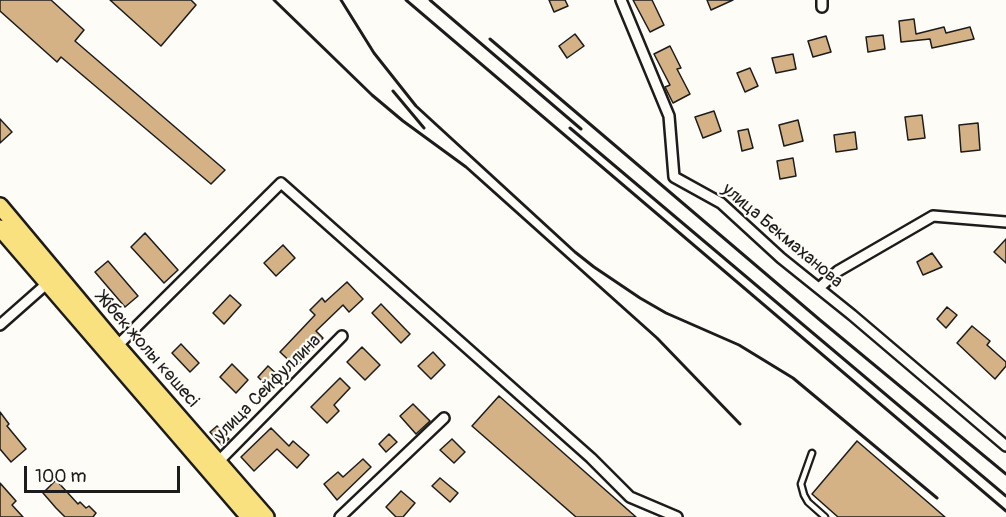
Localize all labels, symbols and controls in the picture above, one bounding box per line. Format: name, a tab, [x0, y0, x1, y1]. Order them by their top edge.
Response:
street label: улица Бекмаханова	[717, 179, 847, 293]
street label: Жібек жолы көшесі	[91, 288, 203, 412]
street label: улица Сейфуллина	[210, 330, 326, 446]
scale bar	[27, 454, 183, 492]
text: 100 m	[35, 465, 87, 488]

